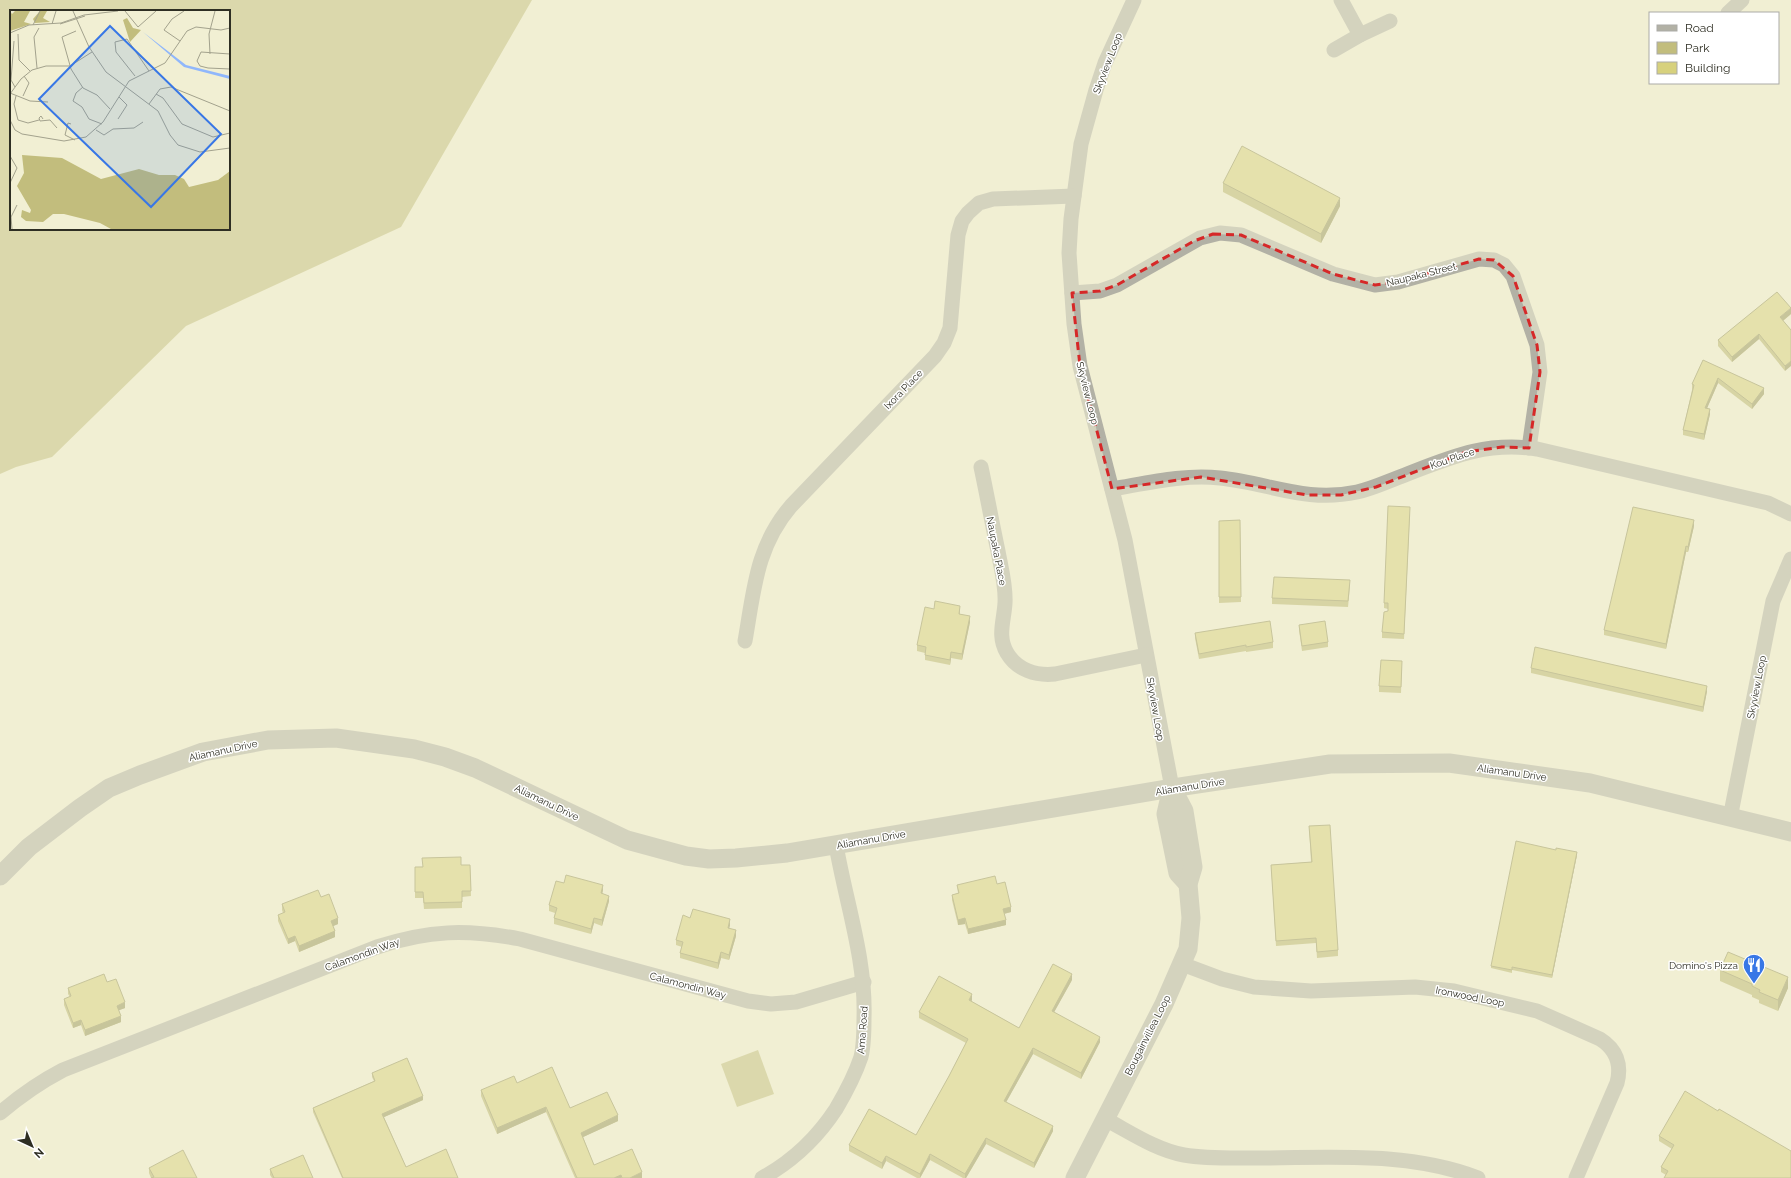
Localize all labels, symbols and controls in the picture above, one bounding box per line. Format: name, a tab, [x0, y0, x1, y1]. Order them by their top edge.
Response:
inset map	[10, 10, 230, 230]
legend	[1649, 12, 1779, 84]
text: Road	[1685, 21, 1714, 35]
street label: Skyview Loop	[1091, 31, 1124, 95]
text: Park	[1685, 41, 1710, 55]
text: Building	[1685, 61, 1731, 75]
street label: Naupaka Street	[1385, 260, 1458, 288]
street label: Skyview Loop	[1074, 361, 1101, 426]
street label: Ixora Place	[882, 367, 925, 411]
street label: Kou Place	[1428, 446, 1476, 471]
street label: Naupaka Place	[984, 516, 1009, 586]
street label: Skyview Loop	[1745, 655, 1768, 720]
street label: Skyview Loop	[1145, 677, 1167, 742]
street label: Aliamanu Drive	[188, 738, 259, 763]
street label: Aliamanu Drive	[1477, 762, 1547, 783]
street label: Aliamanu Drive	[1155, 776, 1226, 797]
street label: Aliamanu Drive	[513, 782, 581, 823]
street label: Aliamanu Drive	[836, 828, 907, 851]
street label: Calamondin Way	[323, 936, 401, 973]
restaurant icon: Domino's Pizza	[1741, 952, 1767, 985]
place label: Domino's Pizza	[1669, 960, 1738, 971]
street label: Calamondin Way	[649, 970, 728, 1001]
street label: Ironwood Loop	[1435, 984, 1505, 1009]
street label: Bougainvillea Loop	[1122, 993, 1172, 1077]
street label: Ama Road	[855, 1006, 870, 1054]
north arrow	[12, 1126, 52, 1166]
text: N	[31, 1145, 46, 1160]

